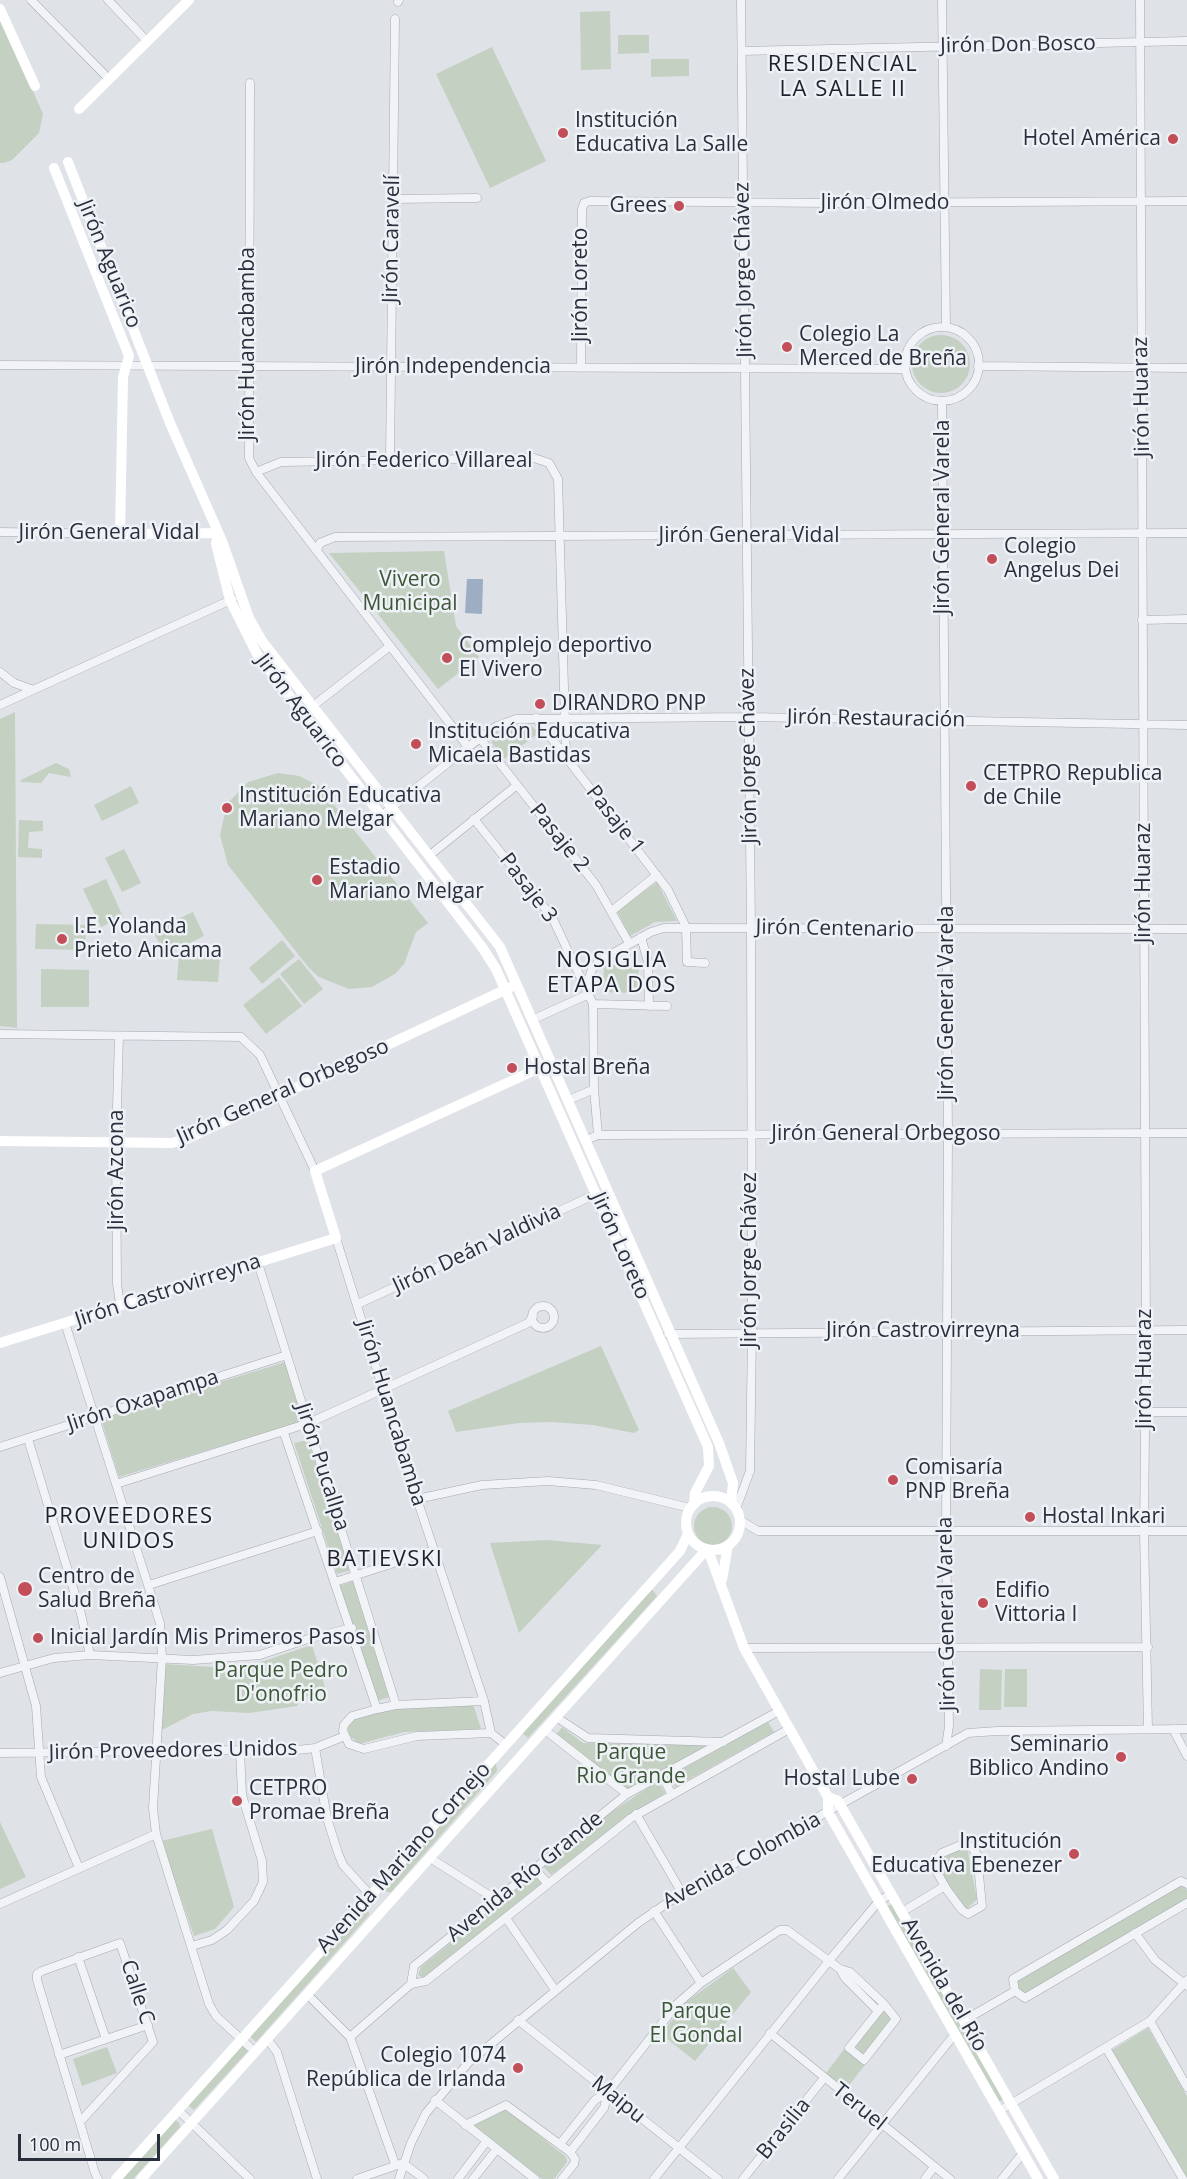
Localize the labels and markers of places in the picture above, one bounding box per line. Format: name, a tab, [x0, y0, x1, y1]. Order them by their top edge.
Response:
place label: Institución Educativa La Salle	[575, 108, 748, 158]
marker: Institución Educativa La Salle	[556, 126, 570, 140]
place label: Hotel América	[1023, 126, 1161, 152]
marker: Hotel América	[1166, 132, 1180, 146]
place label: Grees	[610, 193, 667, 219]
marker: Grees	[672, 199, 686, 213]
place label: Colegio La Merced de Breña	[799, 322, 967, 372]
marker: Colegio La Merced de Breña	[780, 340, 794, 354]
place label: Colegio Angelus Dei	[1004, 534, 1119, 584]
marker: Colegio Angelus Dei	[985, 552, 999, 566]
place label: Complejo deportivo El Vivero	[459, 633, 652, 683]
marker: Complejo deportivo El Vivero	[440, 651, 454, 665]
place label: DIRANDRO PNP	[552, 691, 706, 717]
marker: DIRANDRO PNP	[533, 697, 547, 711]
place label: Institución Educativa Micaela Bastidas	[428, 719, 630, 769]
marker: Institución Educativa Micaela Bastidas	[409, 737, 423, 751]
place label: CETPRO Republica de Chile	[983, 761, 1163, 811]
marker: CETPRO Republica de Chile	[964, 779, 978, 793]
place label: Institución Educativa Mariano Melgar	[239, 783, 441, 833]
marker: Institución Educativa Mariano Melgar	[220, 801, 234, 815]
place label: Estadio Mariano Melgar	[329, 855, 484, 905]
marker: Estadio Mariano Melgar	[310, 873, 324, 887]
place label: I.E. Yolanda Prieto Anicama	[74, 914, 222, 964]
marker: I.E. Yolanda Prieto Anicama	[55, 932, 69, 946]
place label: Hostal Breña	[524, 1055, 651, 1081]
marker: Hostal Breña	[505, 1061, 519, 1075]
place label: Comisaría PNP Breña	[905, 1455, 1010, 1505]
marker: Comisaría PNP Breña	[886, 1473, 900, 1487]
place label: Hostal Inkari	[1042, 1504, 1165, 1530]
marker: Hostal Inkari	[1023, 1510, 1037, 1524]
place label: Centro de Salud Breña	[38, 1564, 156, 1614]
place label: Edifio Vittoria I	[995, 1578, 1077, 1628]
marker: Centro de Salud Breña	[16, 1580, 34, 1598]
marker: Edifio Vittoria I	[976, 1596, 990, 1610]
place label: Inicial Jardín Mis Primeros Pasos I	[50, 1625, 377, 1651]
marker: Inicial Jardín Mis Primeros Pasos I	[31, 1631, 45, 1645]
place label: Seminario Biblico Andino	[969, 1732, 1109, 1782]
marker: Seminario Biblico Andino	[1114, 1750, 1128, 1764]
place label: Hostal Lube	[783, 1766, 900, 1792]
marker: Hostal Lube	[905, 1772, 919, 1786]
place label: CETPRO Promae Breña	[249, 1776, 390, 1826]
marker: CETPRO Promae Breña	[230, 1794, 244, 1808]
place label: Institución Educativa Ebenezer	[871, 1829, 1062, 1879]
marker: Institución Educativa Ebenezer	[1067, 1847, 1081, 1861]
place label: Colegio 1074 República de Irlanda	[306, 2043, 506, 2093]
marker: Colegio 1074 República de Irlanda	[511, 2061, 525, 2075]

